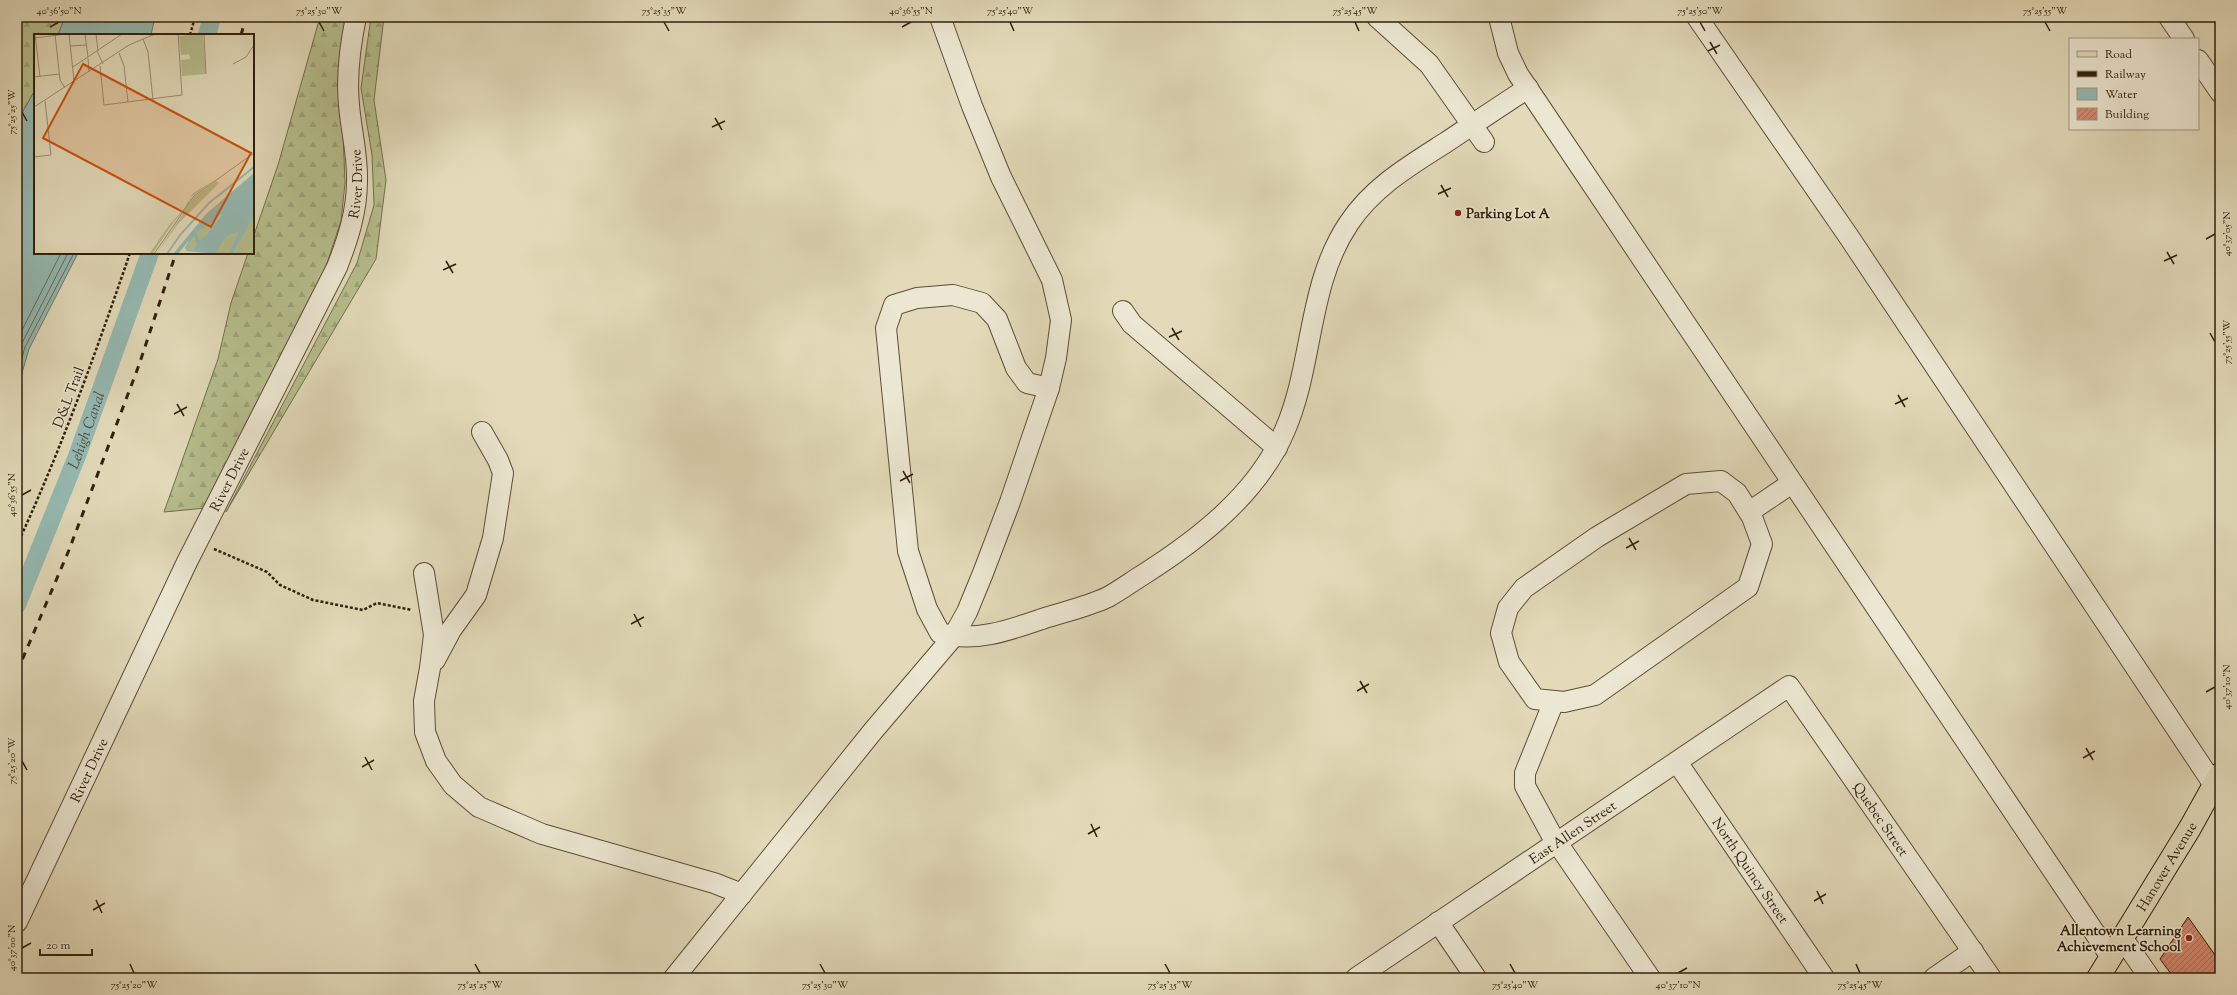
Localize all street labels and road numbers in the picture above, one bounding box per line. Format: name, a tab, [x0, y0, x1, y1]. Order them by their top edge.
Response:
street label: River Drive	[345, 148, 369, 221]
street label: D&L Trail	[49, 364, 91, 431]
street label: River Drive	[206, 445, 256, 516]
street label: River Drive	[67, 735, 114, 807]
street label: Quebec Street	[1847, 779, 1912, 861]
street label: East Allen Street	[1526, 797, 1621, 870]
street label: North Quincy Street	[1706, 815, 1792, 928]
street label: Hanover Avenue	[2133, 819, 2203, 916]

